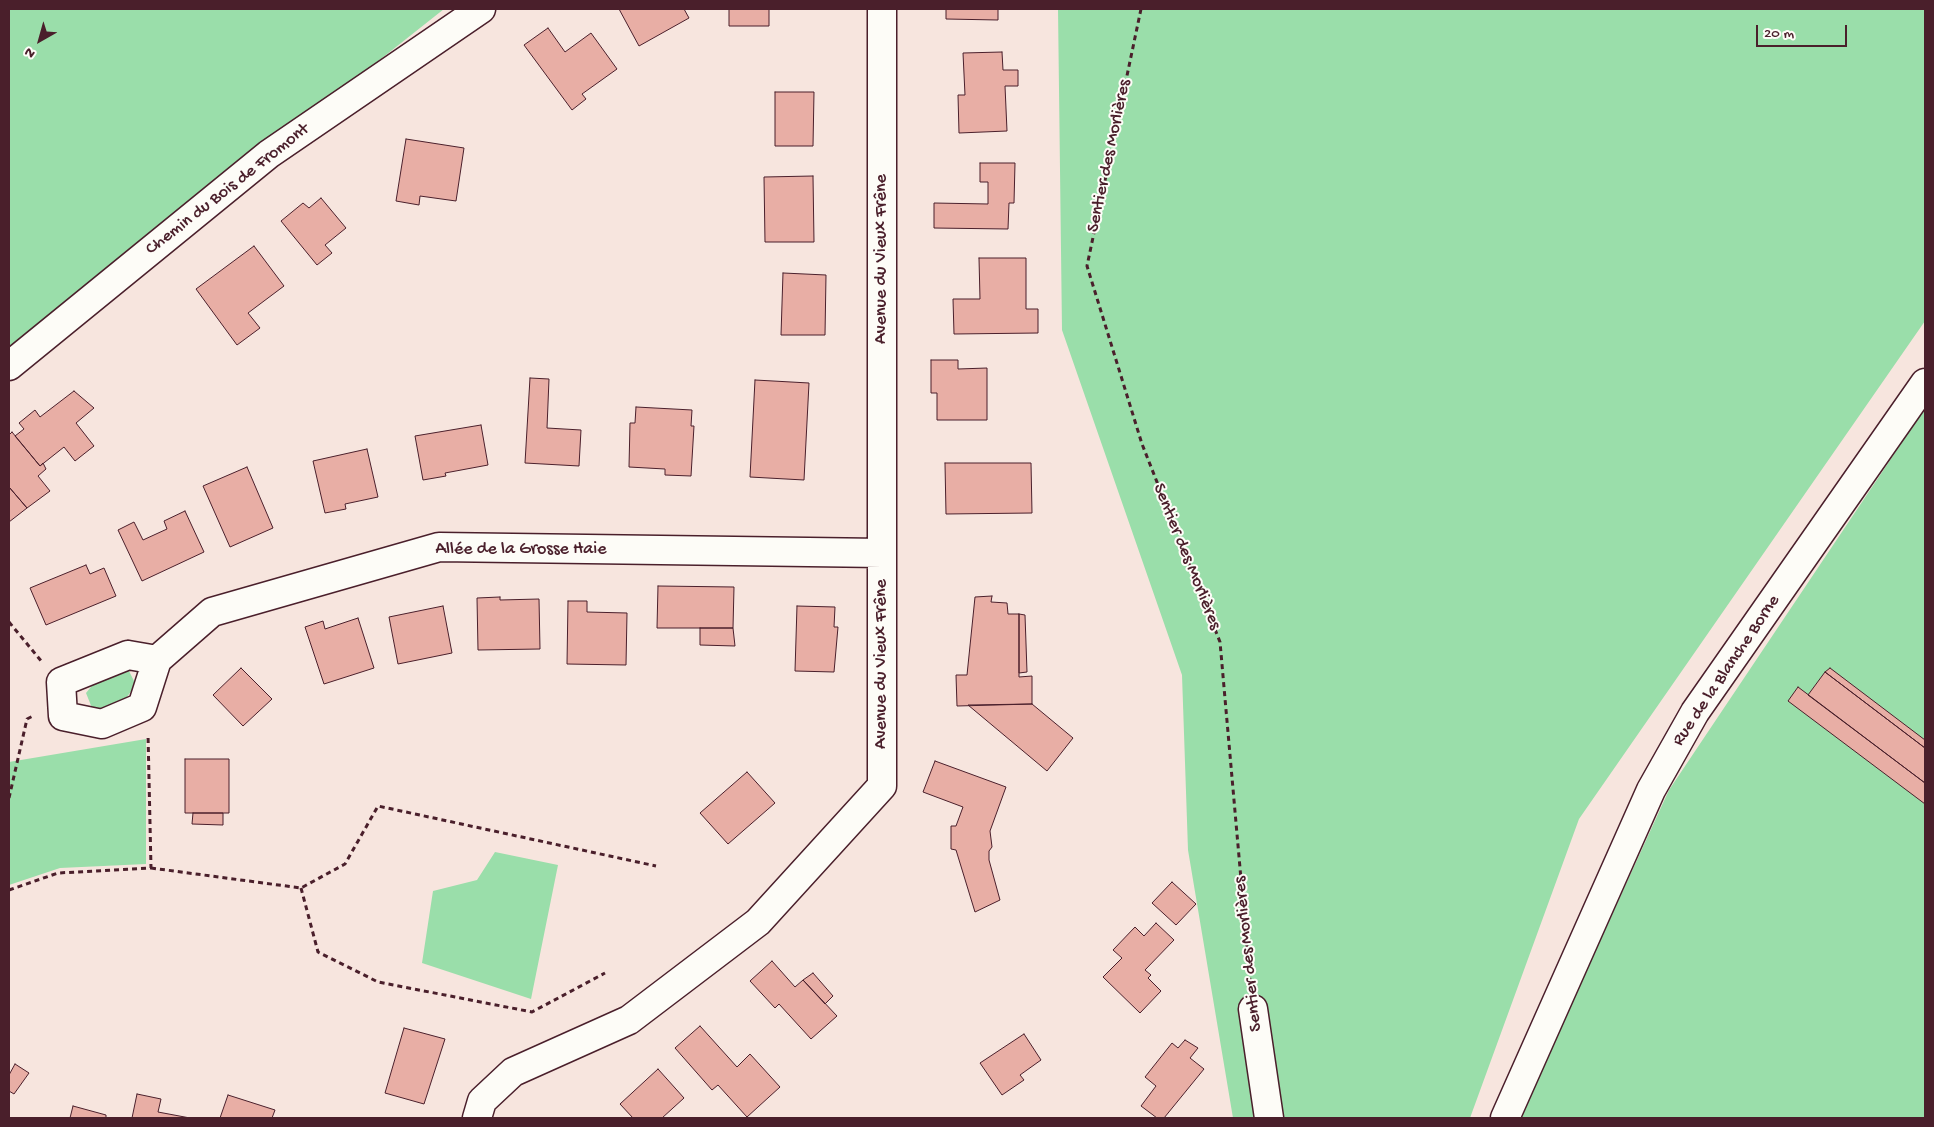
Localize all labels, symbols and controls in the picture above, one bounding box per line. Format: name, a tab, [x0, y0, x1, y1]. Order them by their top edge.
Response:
north arrow	[15, 15, 65, 65]
scale bar	[1759, 15, 1850, 47]
text: 20 m	[1764, 25, 1794, 43]
text: N	[22, 43, 39, 62]
street label: Sentier des Morlières	[1083, 78, 1137, 234]
street label: Chemin du Bois de Fromont	[142, 119, 314, 261]
street label: Avenue du Vieux Frêne	[871, 174, 893, 344]
street label: Sentier des Morlières	[1147, 481, 1225, 633]
street label: Allée de la Grosse Haie	[435, 539, 607, 561]
street label: Avenue du Vieux Frêne	[871, 579, 893, 749]
street label: Rue de la Blanche Borne	[1668, 591, 1786, 751]
street label: Sentier des Morlières	[1230, 875, 1268, 1033]

